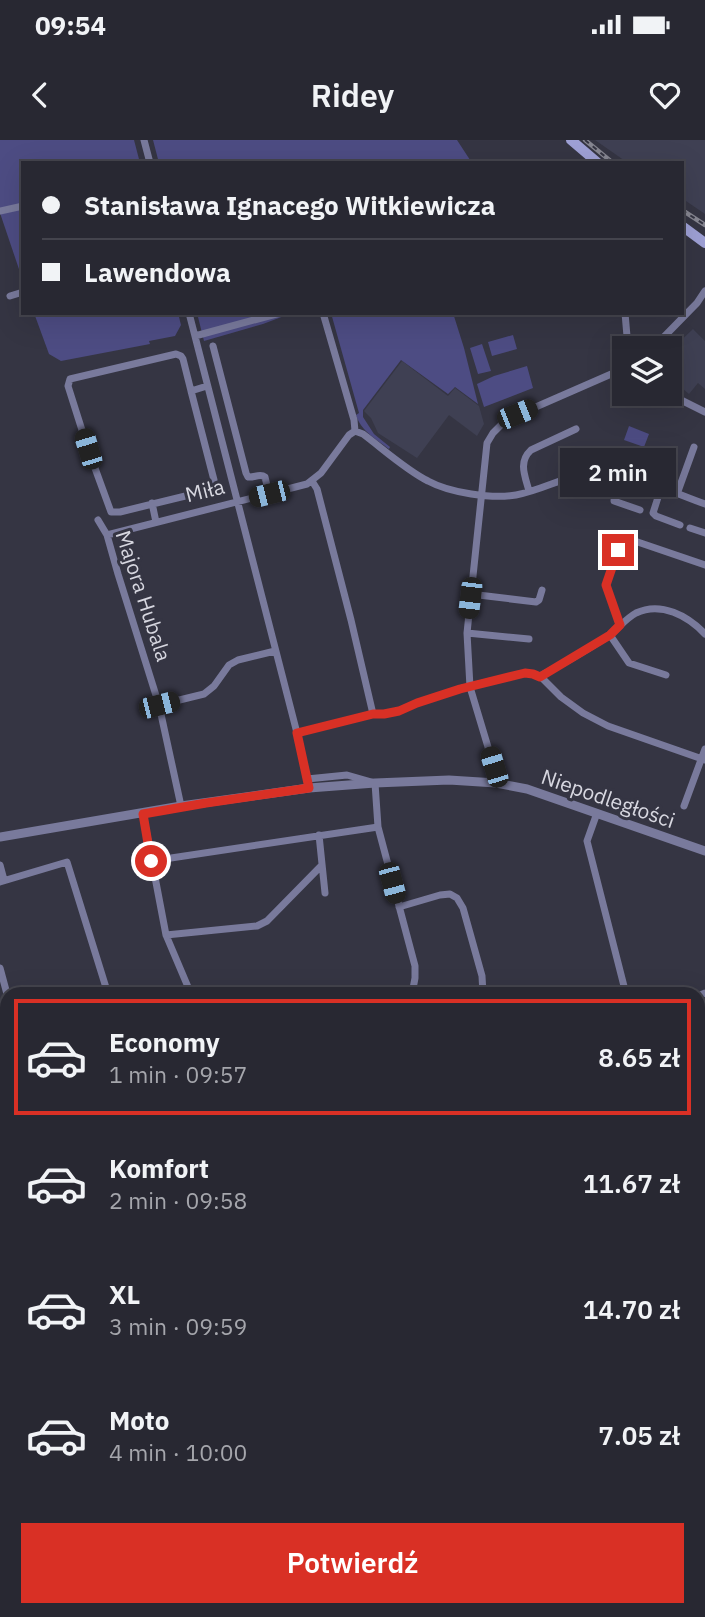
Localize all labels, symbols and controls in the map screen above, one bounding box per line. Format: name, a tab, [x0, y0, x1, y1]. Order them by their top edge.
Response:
text: 09:54	[35, 8, 106, 42]
text: Ridey	[311, 74, 394, 116]
icon: back	[21, 76, 59, 114]
icon: heart	[646, 76, 684, 114]
text: Stanisława Ignacego Witkiewicza	[84, 188, 496, 222]
text: Lawendowa	[84, 255, 231, 289]
map controls	[612, 336, 682, 406]
button: layers	[612, 336, 682, 406]
car	[494, 396, 541, 432]
car	[72, 426, 105, 472]
callout: 2 min	[560, 448, 676, 498]
text: 2 min	[588, 457, 648, 487]
street label: Miła	[182, 472, 227, 508]
car	[247, 479, 292, 509]
street label: Majora Hubala	[110, 527, 178, 665]
route end	[602, 534, 634, 566]
car	[458, 576, 483, 620]
car	[137, 690, 182, 720]
car	[478, 744, 511, 790]
street label: Niepodległości	[538, 762, 679, 834]
route start	[135, 845, 167, 877]
car	[377, 860, 408, 906]
text: Economy	[109, 1025, 220, 1059]
icon: car	[25, 1026, 88, 1089]
text: 8.65 zł	[598, 1040, 680, 1074]
text: 1 min · 09:57	[109, 1059, 247, 1089]
text: Komfort	[109, 1151, 209, 1185]
icon: car	[25, 1152, 88, 1215]
text: 11.67 zł	[583, 1166, 680, 1200]
text: 2 min · 09:58	[109, 1185, 247, 1215]
text: XL	[109, 1277, 140, 1311]
icon: car	[25, 1278, 88, 1341]
text: 14.70 zł	[583, 1292, 680, 1326]
text: 3 min · 09:59	[109, 1311, 247, 1341]
text: Moto	[109, 1403, 169, 1437]
icon: car	[25, 1404, 88, 1467]
text: 7.05 zł	[598, 1418, 680, 1452]
text: 4 min · 10:00	[109, 1437, 247, 1467]
button: Potwierdź	[21, 1523, 684, 1603]

